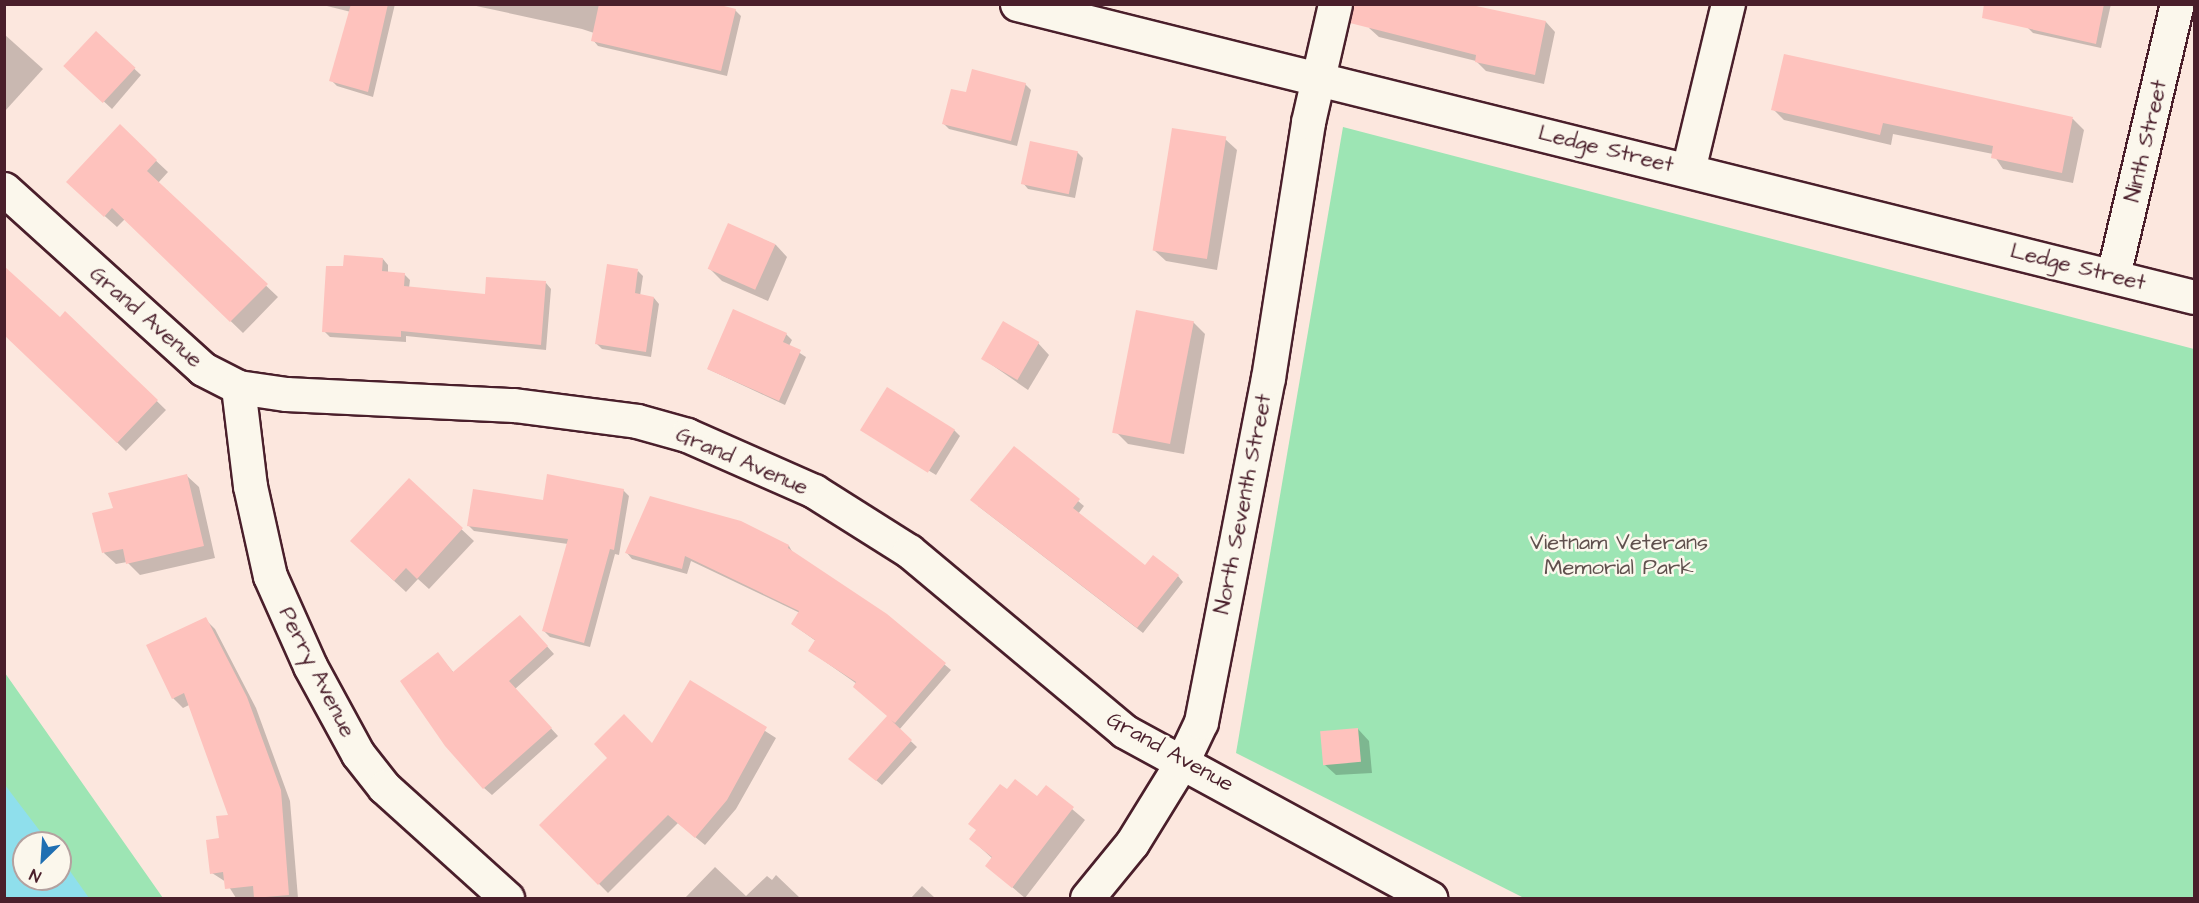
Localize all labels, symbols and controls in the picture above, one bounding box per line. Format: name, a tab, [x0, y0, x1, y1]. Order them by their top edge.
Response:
street label: Ninth Street	[2119, 77, 2173, 205]
street label: Ledge Street	[1536, 119, 1676, 179]
street label: Ledge Street	[2008, 237, 2148, 297]
street label: Grand Avenue	[84, 261, 208, 373]
street label: North Seventh Street	[1209, 392, 1277, 616]
street label: Grand Avenue	[672, 421, 812, 501]
park label: Vietnam Veterans Memorial Park	[1530, 529, 1708, 580]
street label: Perry Avenue	[273, 602, 361, 742]
street label: Grand Avenue	[1102, 706, 1238, 798]
north arrow	[12, 831, 72, 891]
text: N	[26, 863, 44, 888]

